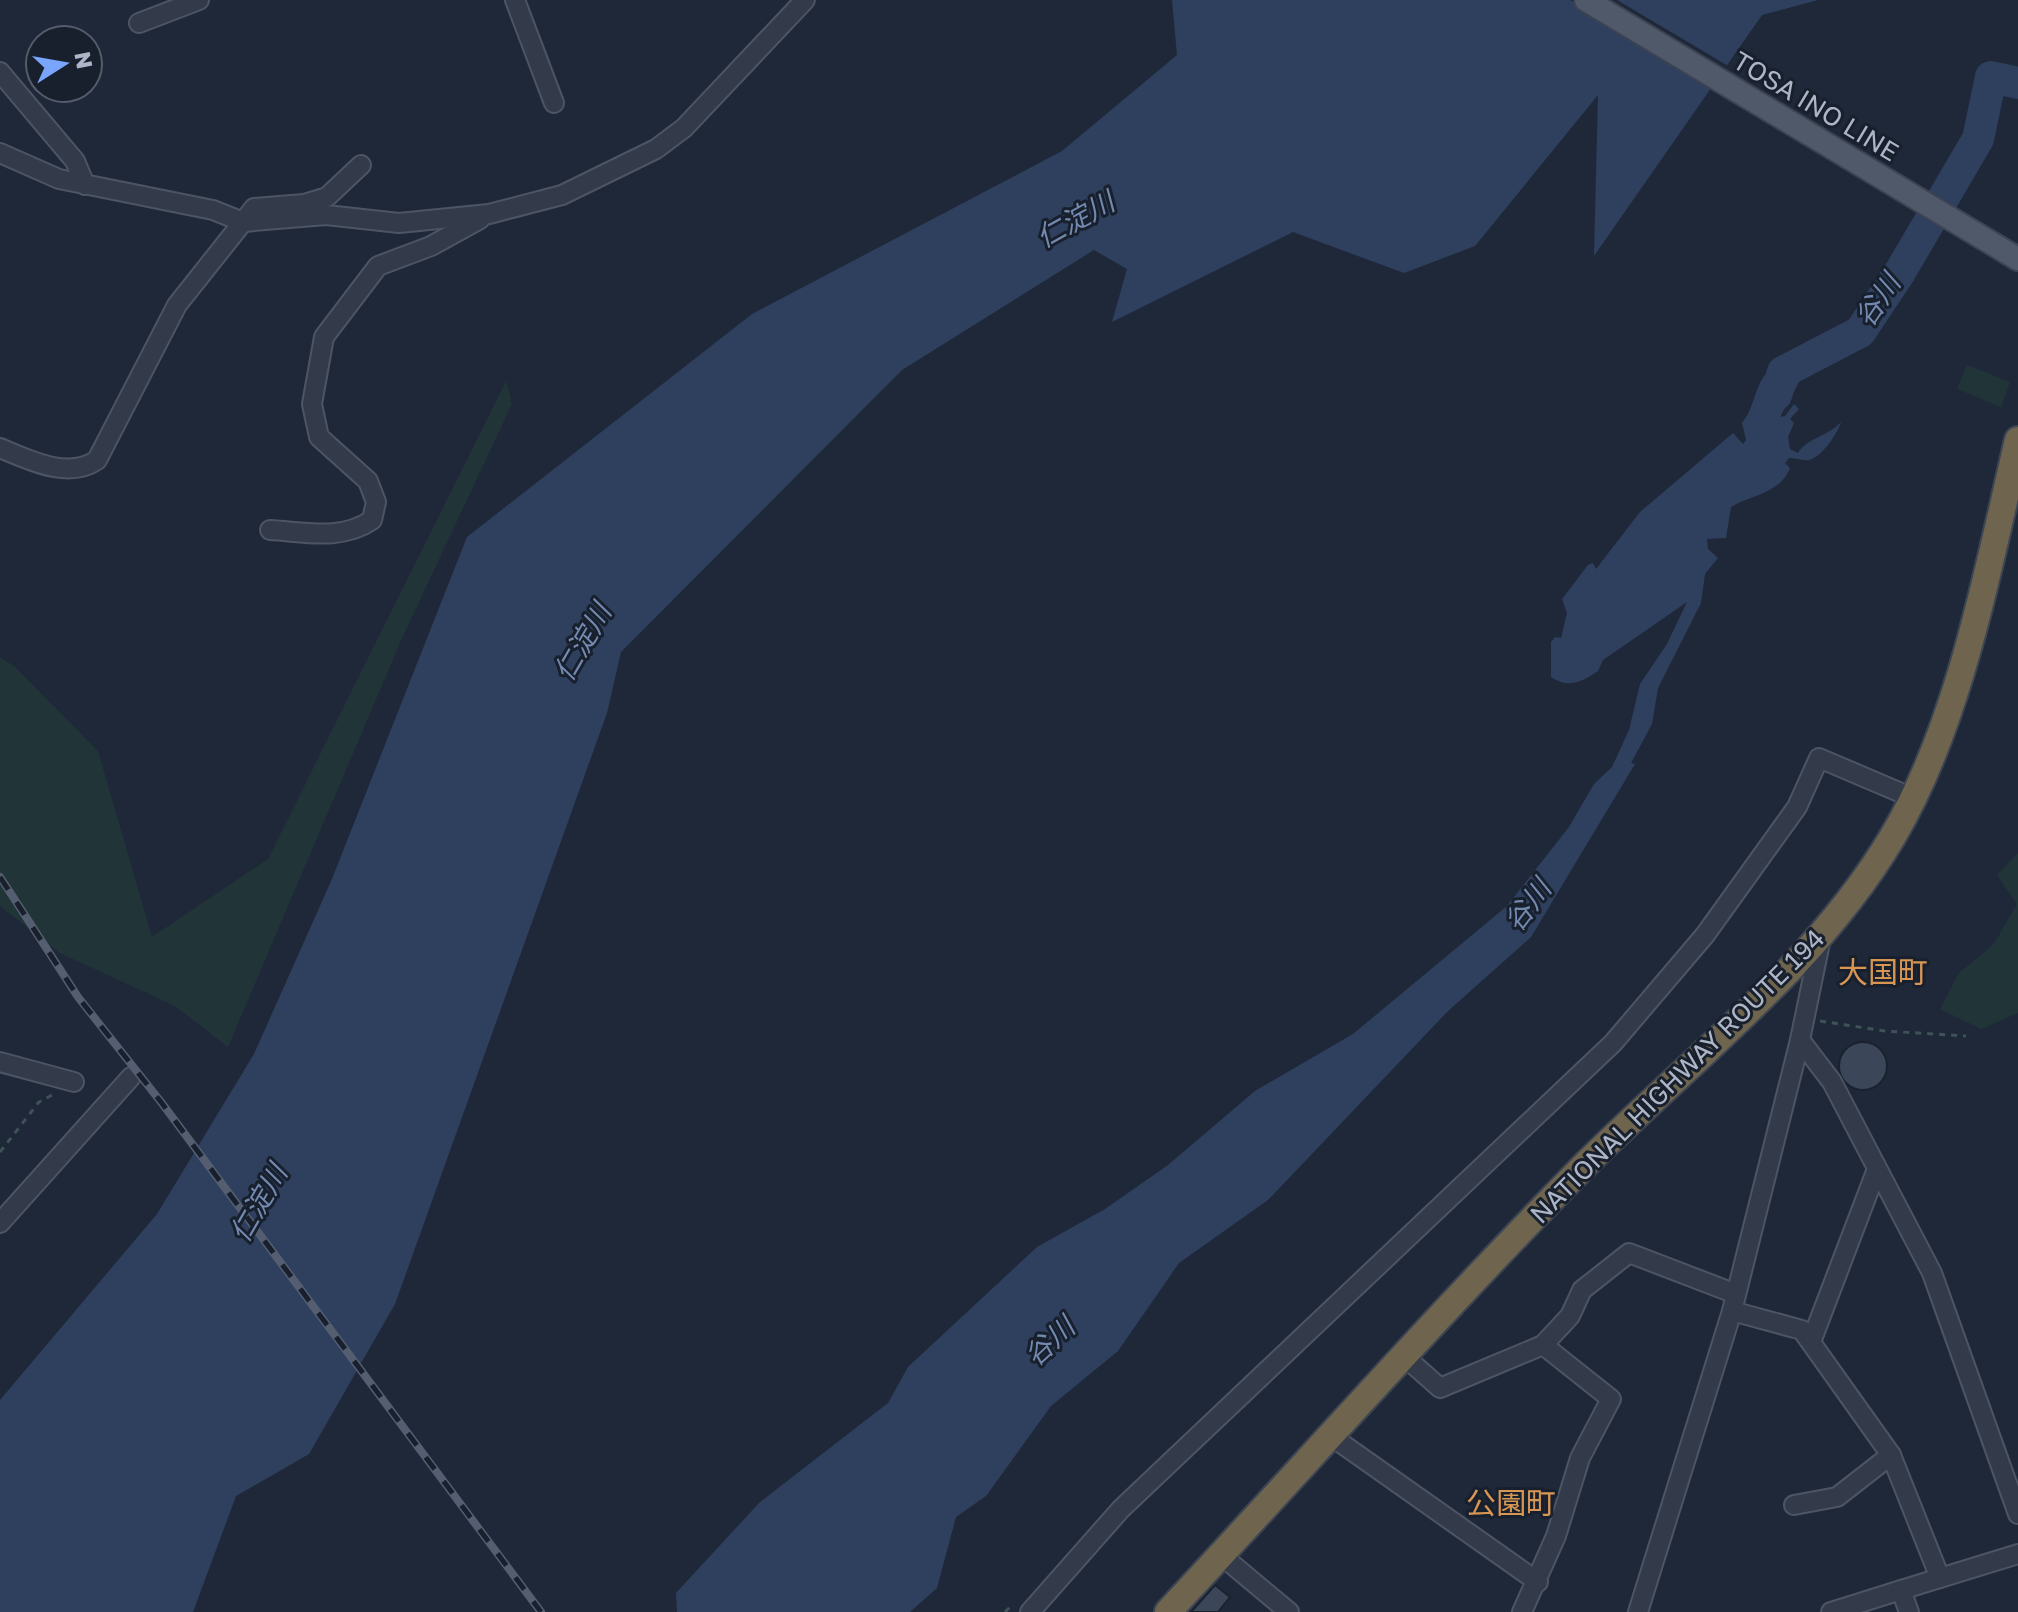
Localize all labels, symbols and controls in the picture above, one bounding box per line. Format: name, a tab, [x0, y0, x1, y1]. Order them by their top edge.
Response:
north arrow	[24, 24, 104, 104]
street label: TOSA INO LINE	[1728, 44, 1904, 168]
text: N	[69, 49, 99, 71]
water label: 仁淀川	[1030, 183, 1122, 254]
water label: 谷川	[1848, 265, 1908, 332]
water label: 仁淀川	[547, 595, 619, 687]
water label: 谷川	[1497, 870, 1559, 937]
street label: NATIONAL HIGHWAY ROUTE 194	[1524, 923, 1830, 1229]
district label: 大国町	[1838, 954, 1928, 990]
water label: 仁淀川	[223, 1156, 295, 1248]
water label: 谷川	[1017, 1308, 1083, 1372]
district label: 公園町	[1466, 1485, 1556, 1521]

